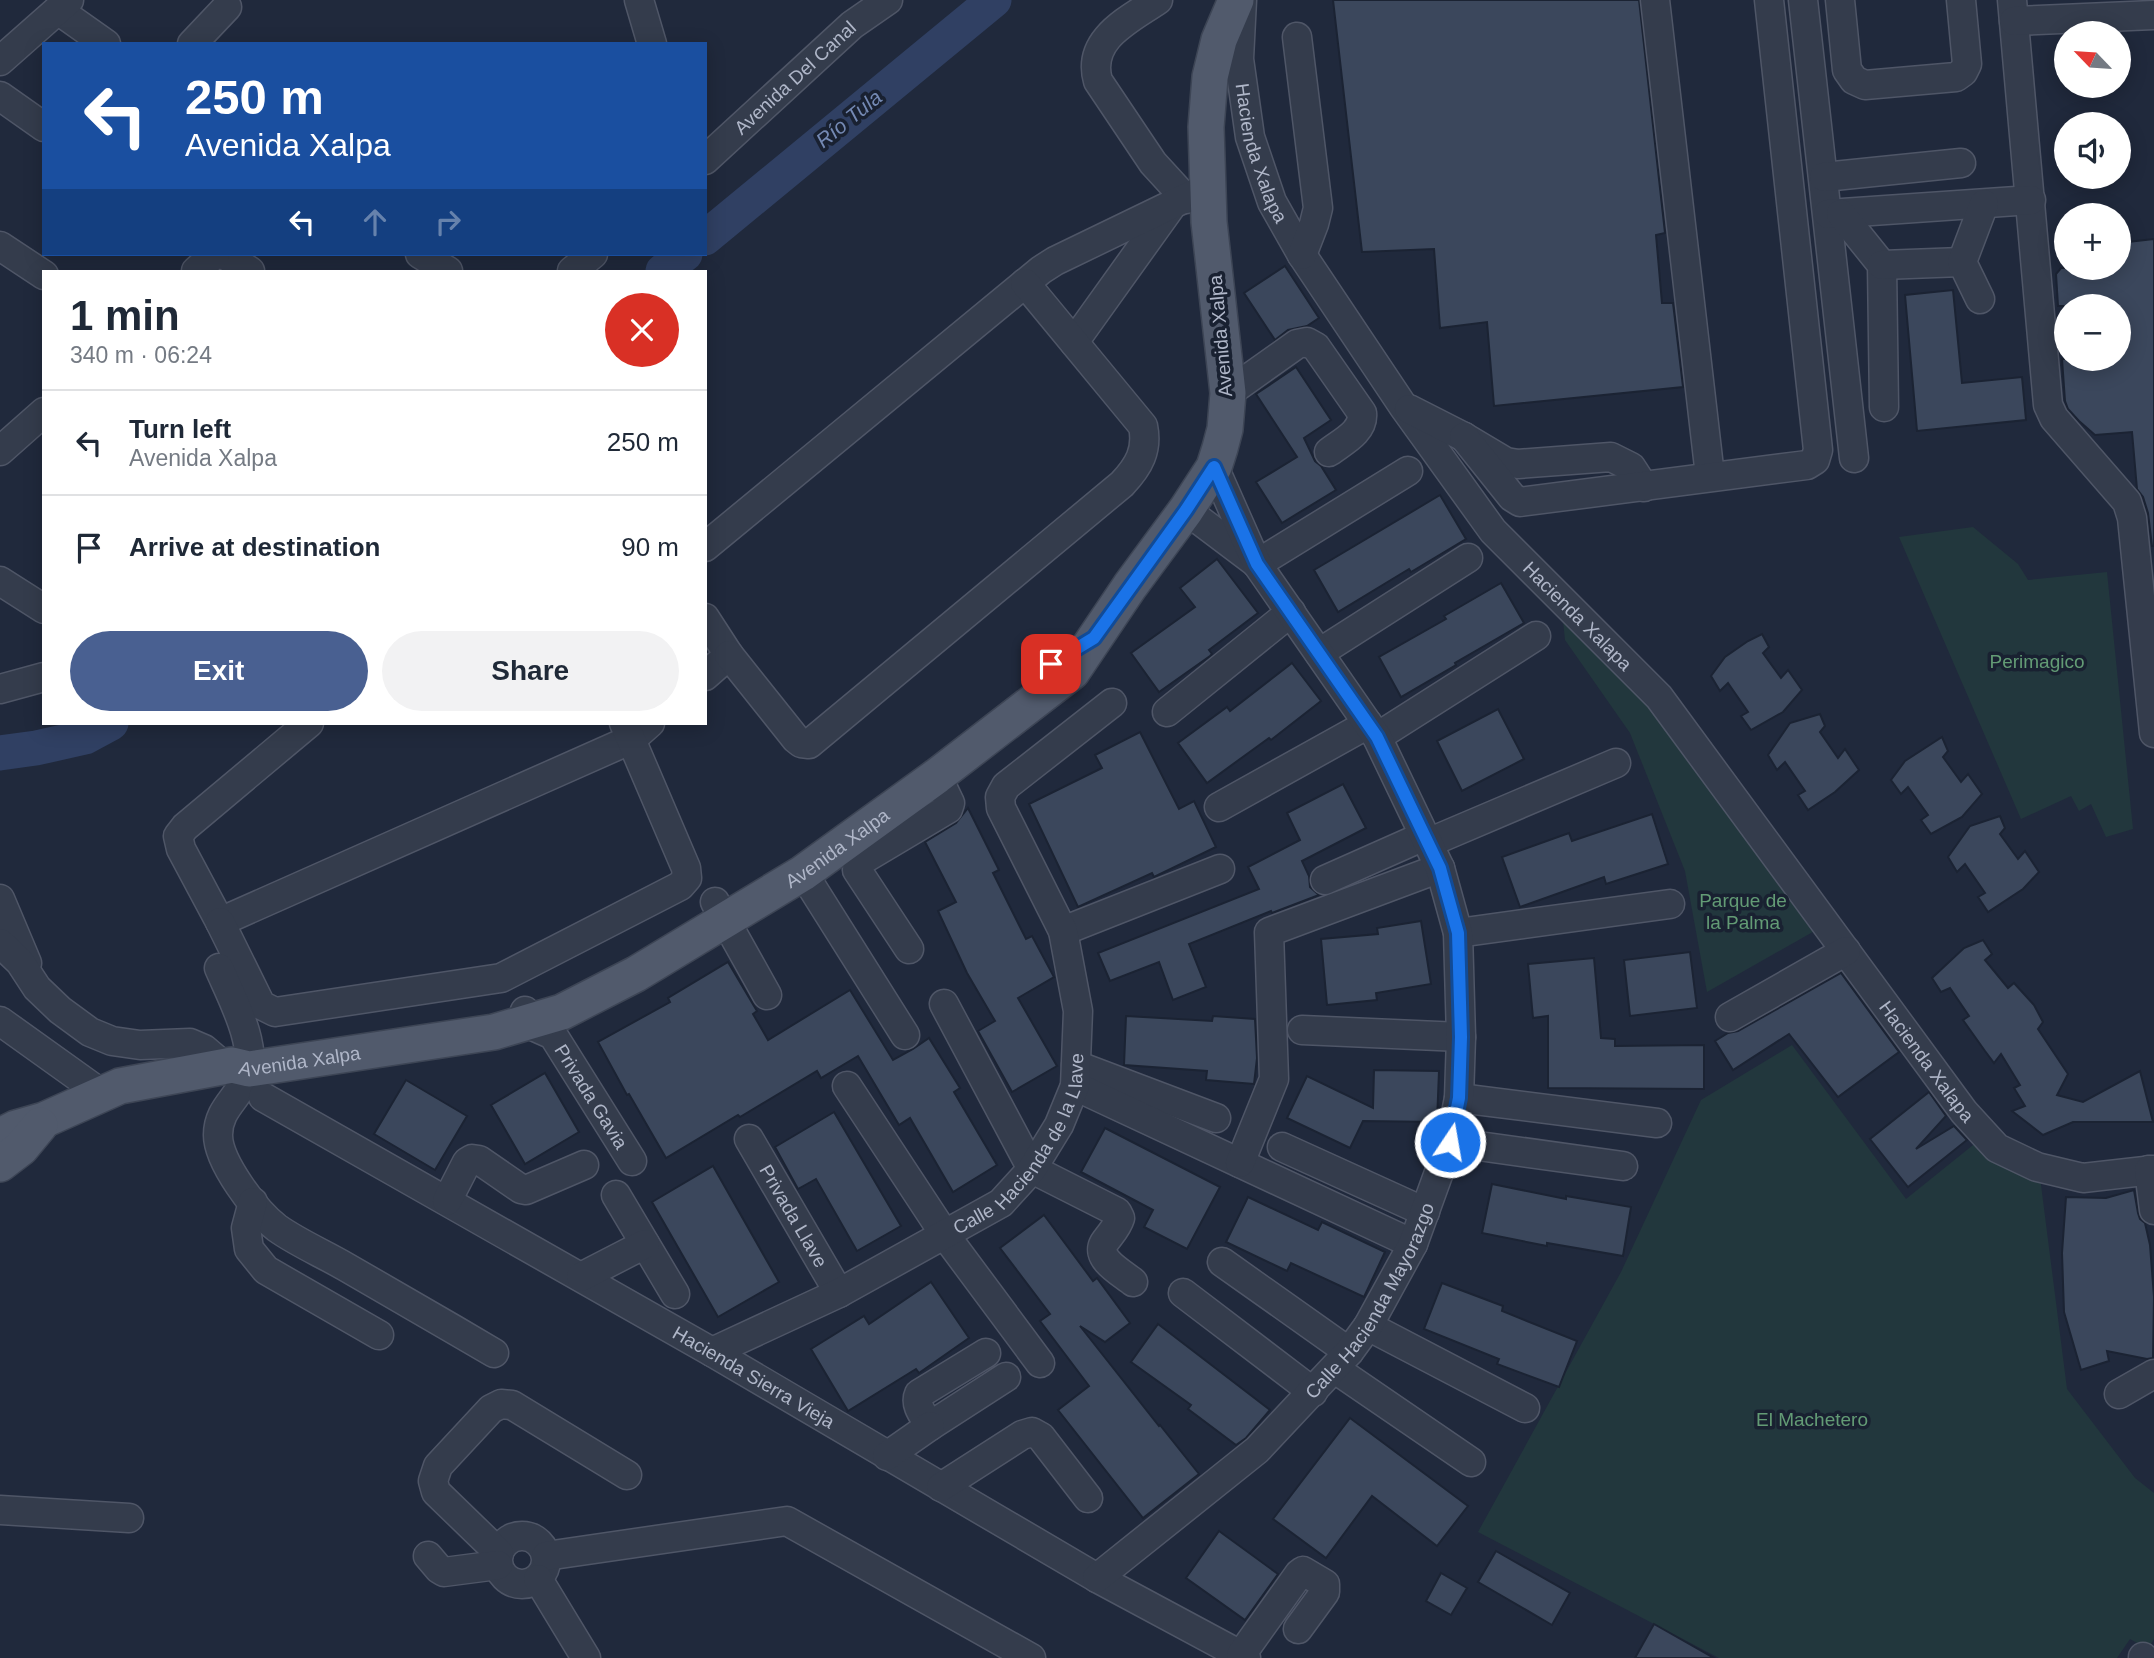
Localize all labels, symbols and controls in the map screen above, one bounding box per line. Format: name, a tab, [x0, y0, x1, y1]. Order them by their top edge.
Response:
street label: Avenida Del Canal	[730, 17, 860, 139]
north arrow	[2054, 21, 2132, 98]
map controls	[2054, 21, 2131, 371]
icon: left	[70, 70, 161, 161]
text: 250 m	[185, 70, 324, 124]
street label: Hacienda Xalapa	[1232, 82, 1292, 227]
water label: Río Tula	[811, 85, 886, 152]
button: sound	[2054, 112, 2131, 189]
text: Avenida Xalpa	[185, 127, 391, 163]
icon: left	[283, 203, 321, 241]
icon: ahead	[356, 203, 394, 241]
icon: right	[429, 203, 467, 241]
button: +	[2054, 203, 2131, 280]
street label: Avenida Xalpa	[1205, 274, 1236, 398]
text: 1 min	[70, 292, 180, 339]
button: close	[605, 293, 679, 367]
button: −	[2054, 294, 2131, 371]
text: 340 m · 06:24	[70, 342, 212, 368]
text: Turn left	[129, 414, 231, 444]
icon: left	[70, 424, 108, 462]
text: 250 m	[607, 427, 679, 457]
text: Avenida Xalpa	[129, 445, 277, 471]
icon: arrive	[70, 529, 108, 567]
text: Arrive at destination	[129, 532, 380, 562]
text: 90 m	[621, 532, 679, 562]
street label: Hacienda Xalapa	[1519, 558, 1636, 675]
button: Exit	[70, 631, 368, 711]
button: Share	[382, 631, 679, 711]
pin	[1021, 634, 1081, 694]
icon: arrive	[1032, 645, 1070, 683]
park label: Perimagico	[1989, 651, 2085, 672]
street label: Avenida Xalpa	[782, 804, 894, 892]
park label: Parque de la Palma	[1699, 890, 1787, 933]
street label: Hacienda Xalapa	[1875, 997, 1978, 1127]
street label: Privada Gavia	[550, 1040, 632, 1153]
street label: Avenida Xalpa	[237, 1042, 362, 1080]
street label: Calle Hacienda de la Llave	[949, 1053, 1087, 1239]
position arrow	[1413, 1105, 1487, 1179]
street label: Privada Llave	[755, 1161, 832, 1271]
street label: Calle Hacienda Mayorazgo	[1301, 1200, 1438, 1403]
street label: Hacienda Sierra Vieja	[669, 1322, 839, 1433]
park label: El Machetero	[1756, 1409, 1868, 1430]

